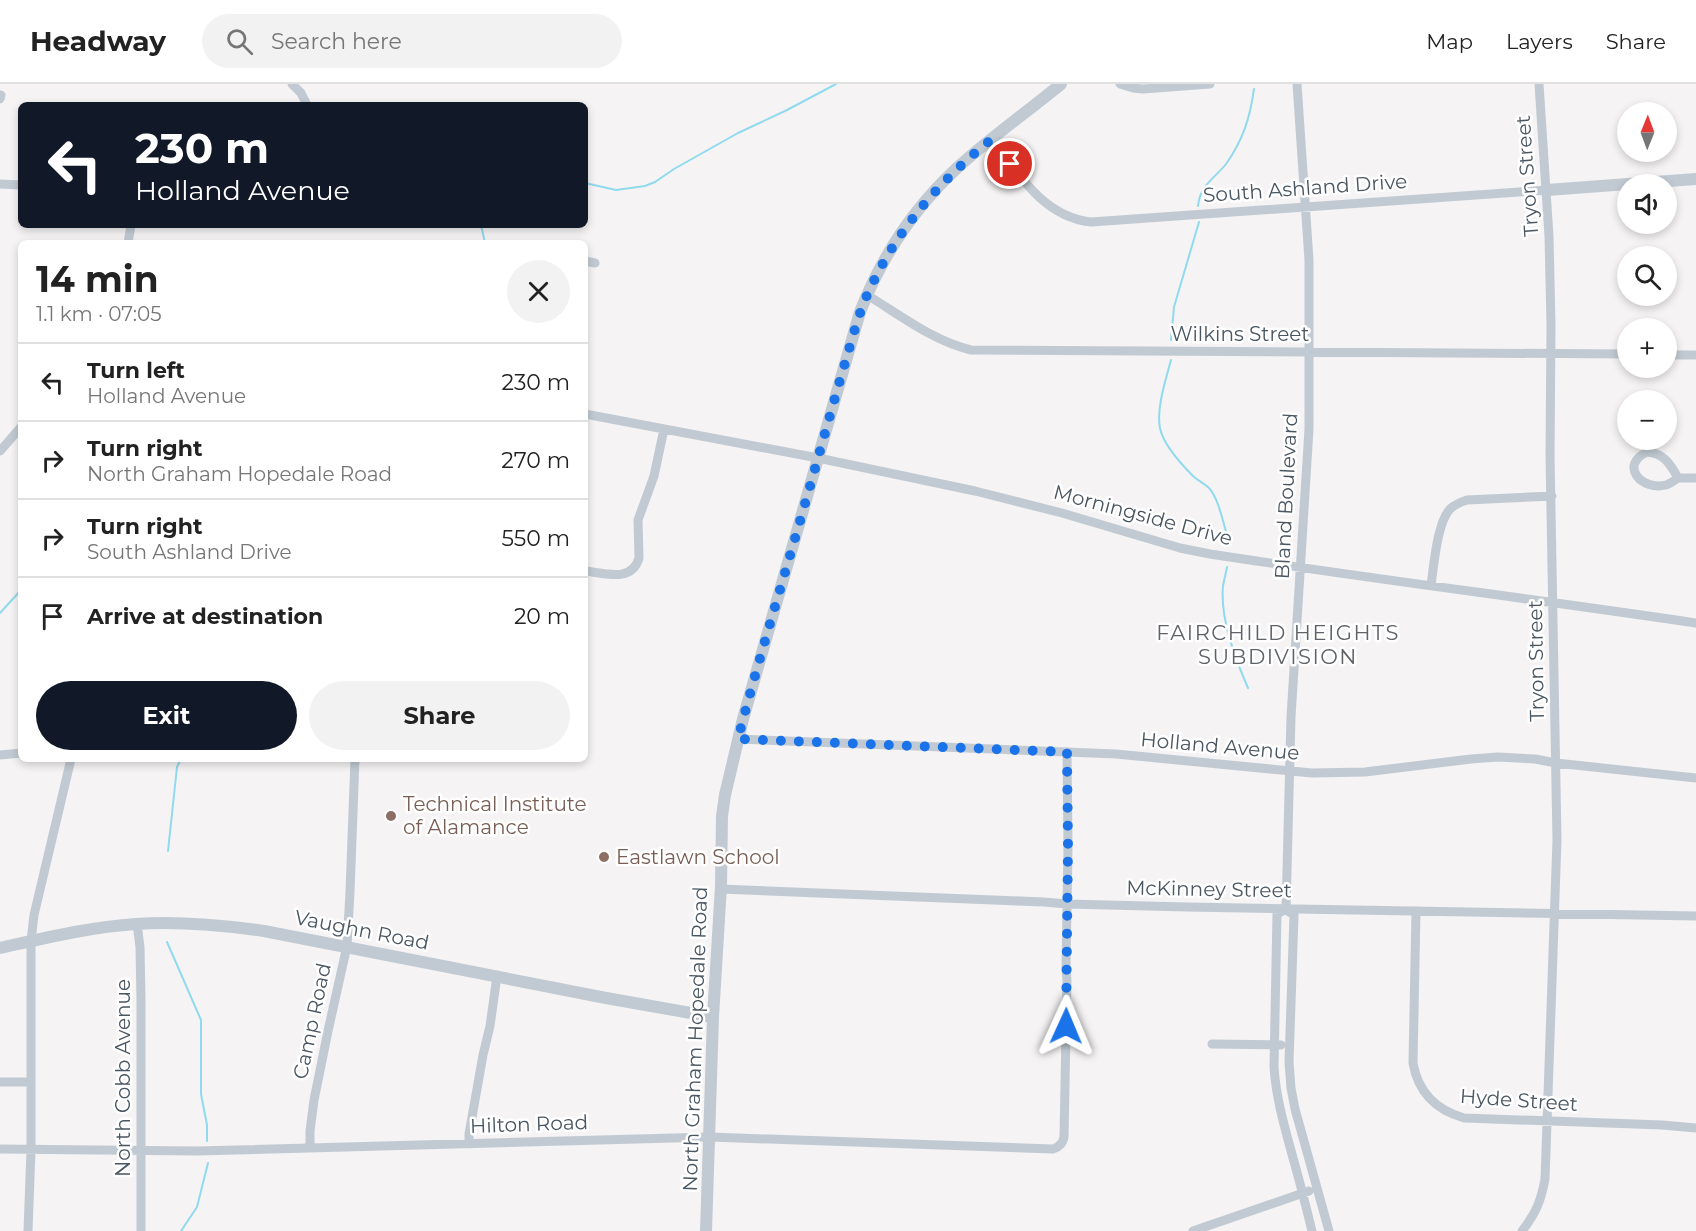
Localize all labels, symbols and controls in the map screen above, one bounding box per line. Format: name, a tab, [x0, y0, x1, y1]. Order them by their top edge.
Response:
search box	[202, 14, 622, 68]
text: Headway	[30, 24, 166, 58]
icon: search	[223, 25, 256, 58]
text: Search here	[271, 28, 402, 55]
text: Map	[1426, 29, 1473, 54]
text: Layers	[1506, 29, 1573, 54]
text: Share	[1606, 29, 1666, 54]
north arrow	[1617, 102, 1677, 162]
map controls	[1617, 102, 1677, 450]
street label: Tryon Street	[1511, 115, 1543, 237]
text: 230 m	[135, 122, 269, 174]
icon: left	[36, 126, 114, 204]
pin	[984, 138, 1035, 189]
icon: arrive	[993, 147, 1026, 180]
street label: South Ashland Drive	[1202, 169, 1408, 207]
text: Holland Avenue	[135, 174, 350, 207]
button: sound	[1617, 174, 1677, 234]
button: search	[1617, 246, 1677, 306]
text: 14 min	[36, 257, 159, 301]
button: close	[507, 260, 570, 323]
text: 1.1 km · 07:05	[36, 302, 162, 326]
button: +	[1617, 318, 1677, 378]
street label: Wilkins Street	[1171, 322, 1309, 346]
text: Turn left	[87, 357, 185, 384]
icon: left	[36, 366, 69, 399]
text: 230 m	[501, 369, 570, 396]
text: Holland Avenue	[87, 384, 246, 408]
button: −	[1617, 390, 1677, 450]
street label: Bland Boulevard	[1270, 412, 1302, 580]
text: Turn right	[87, 435, 202, 462]
icon: right	[36, 444, 69, 477]
text: 270 m	[501, 447, 570, 474]
text: North Graham Hopedale Road	[87, 462, 392, 486]
street label: Morningside Drive	[1051, 480, 1235, 550]
text: Turn right	[87, 513, 202, 540]
icon: right	[36, 522, 69, 555]
text: 550 m	[502, 525, 570, 552]
text: South Ashland Drive	[87, 540, 292, 564]
icon: arrive	[36, 600, 69, 633]
street label: Tryon Street	[1523, 600, 1549, 722]
text: Arrive at destination	[87, 603, 323, 630]
text: 20 m	[514, 603, 570, 630]
district label: FAIRCHILD HEIGHTS SUBDIVISION	[1156, 620, 1400, 669]
button: Exit	[36, 681, 297, 750]
button: Share	[309, 681, 570, 750]
street label: Holland Avenue	[1140, 727, 1300, 765]
place label: Technical Institute of Alamance	[403, 792, 587, 839]
marker: Technical Institute of Alamance	[384, 809, 398, 823]
place label: Eastlawn School	[616, 845, 780, 869]
marker: Eastlawn School	[597, 850, 611, 864]
street label: McKinney Street	[1126, 876, 1292, 902]
street label: North Graham Hopedale Road	[678, 886, 712, 1192]
street label: Vaughn Road	[293, 905, 431, 955]
street label: Camp Road	[288, 961, 336, 1081]
street label: North Cobb Avenue	[111, 979, 135, 1177]
position arrow	[1034, 994, 1098, 1058]
street label: Hyde Street	[1459, 1084, 1579, 1116]
street label: Hilton Road	[470, 1110, 588, 1138]

